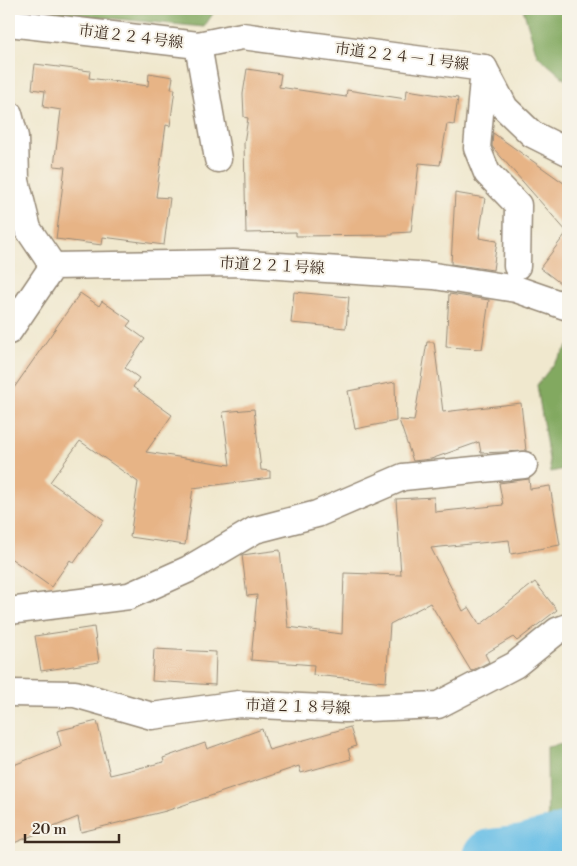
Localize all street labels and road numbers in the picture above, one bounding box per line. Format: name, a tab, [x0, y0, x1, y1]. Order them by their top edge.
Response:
street label: 市道２２４号線	[78, 21, 184, 53]
street label: 市道２２４－１号線	[334, 39, 470, 75]
street label: 市道２２１号線	[219, 254, 325, 278]
street label: 市道２１８号線	[245, 696, 351, 718]

